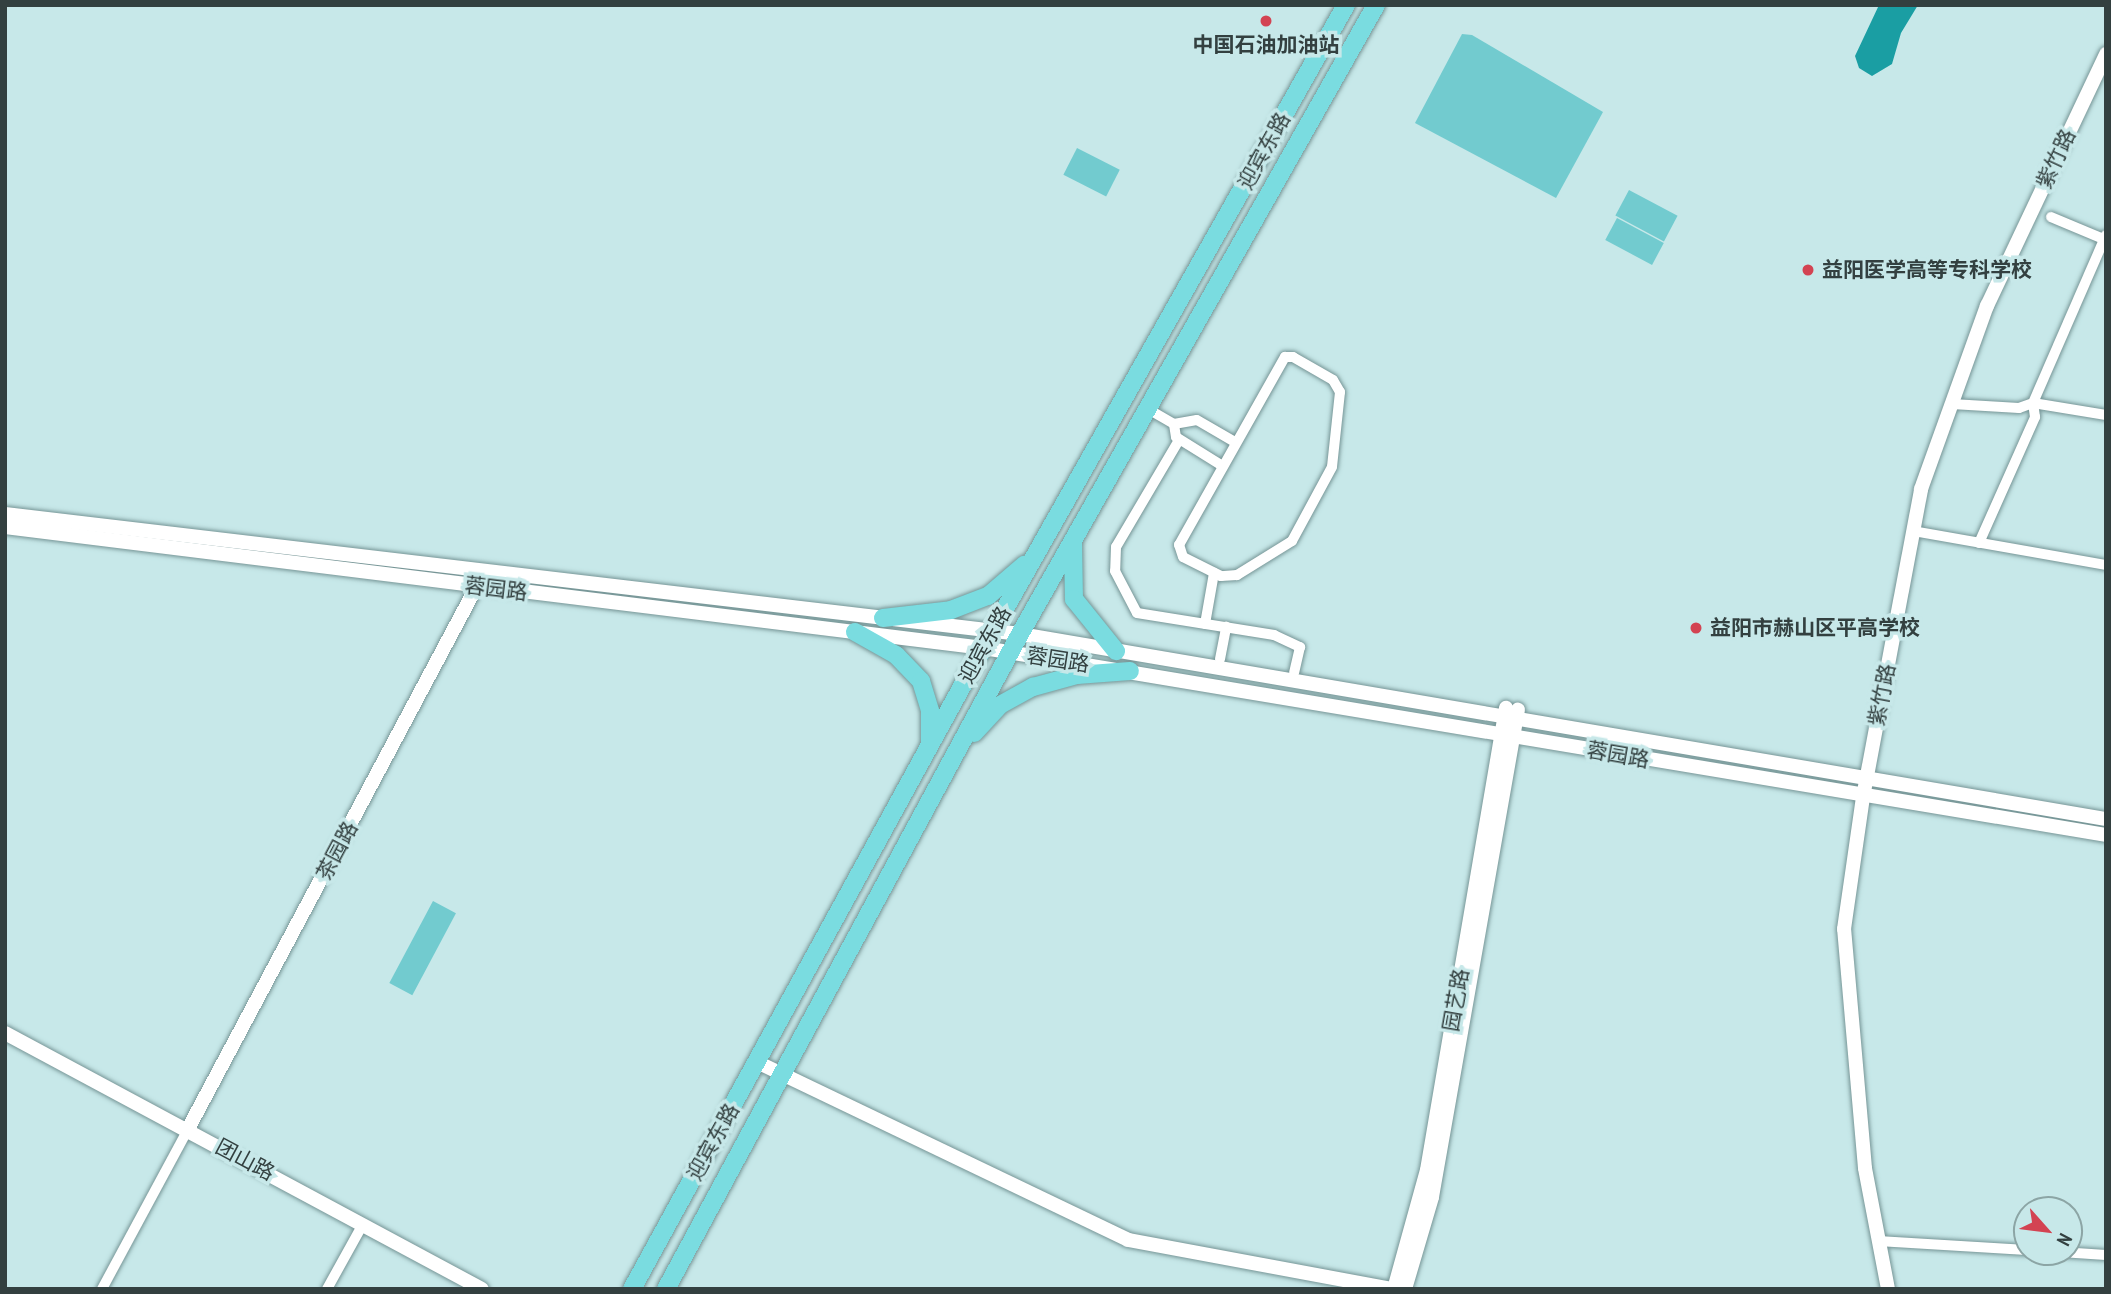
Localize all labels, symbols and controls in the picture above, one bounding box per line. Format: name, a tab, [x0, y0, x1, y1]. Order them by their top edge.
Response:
marker: 中国石油加油站	[1258, 13, 1274, 29]
place label: 中国石油加油站	[1193, 32, 1339, 58]
street label: 迎宾东路	[1233, 108, 1295, 194]
street label: 紫竹路	[2031, 125, 2081, 193]
place label: 益阳医学高等专科学校	[1822, 257, 2032, 283]
marker: 益阳医学高等专科学校	[1800, 262, 1816, 278]
street label: 蓉园路	[463, 573, 529, 605]
street label: 迎宾东路	[954, 602, 1016, 688]
place label: 益阳市赫山区平高学校	[1710, 615, 1920, 641]
marker: 益阳市赫山区平高学校	[1688, 620, 1704, 636]
street label: 蓉园路	[1025, 643, 1091, 677]
street label: 紫竹路	[1864, 662, 1900, 728]
street label: 蓉园路	[1585, 737, 1651, 773]
street label: 茶园路	[311, 817, 363, 885]
street label: 园艺路	[1438, 967, 1474, 1033]
street label: 迎宾东路	[682, 1099, 744, 1185]
street label: 团山路	[211, 1134, 279, 1186]
north arrow	[2013, 1196, 2083, 1266]
text: N	[2052, 1230, 2078, 1250]

